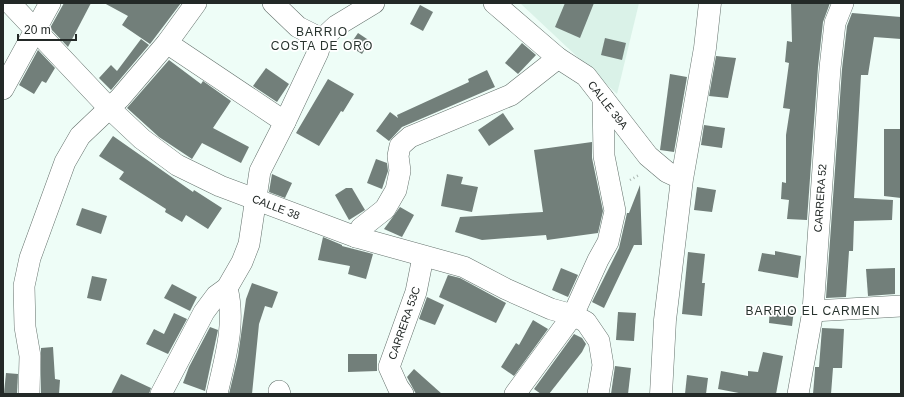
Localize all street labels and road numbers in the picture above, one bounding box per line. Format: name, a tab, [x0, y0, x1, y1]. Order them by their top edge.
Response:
street label: CALLE 39A	[586, 79, 631, 132]
street label: CARRERA 52	[812, 163, 828, 233]
street label: CALLE 38	[250, 192, 302, 222]
street label: CARRERA 53C	[386, 285, 422, 361]

